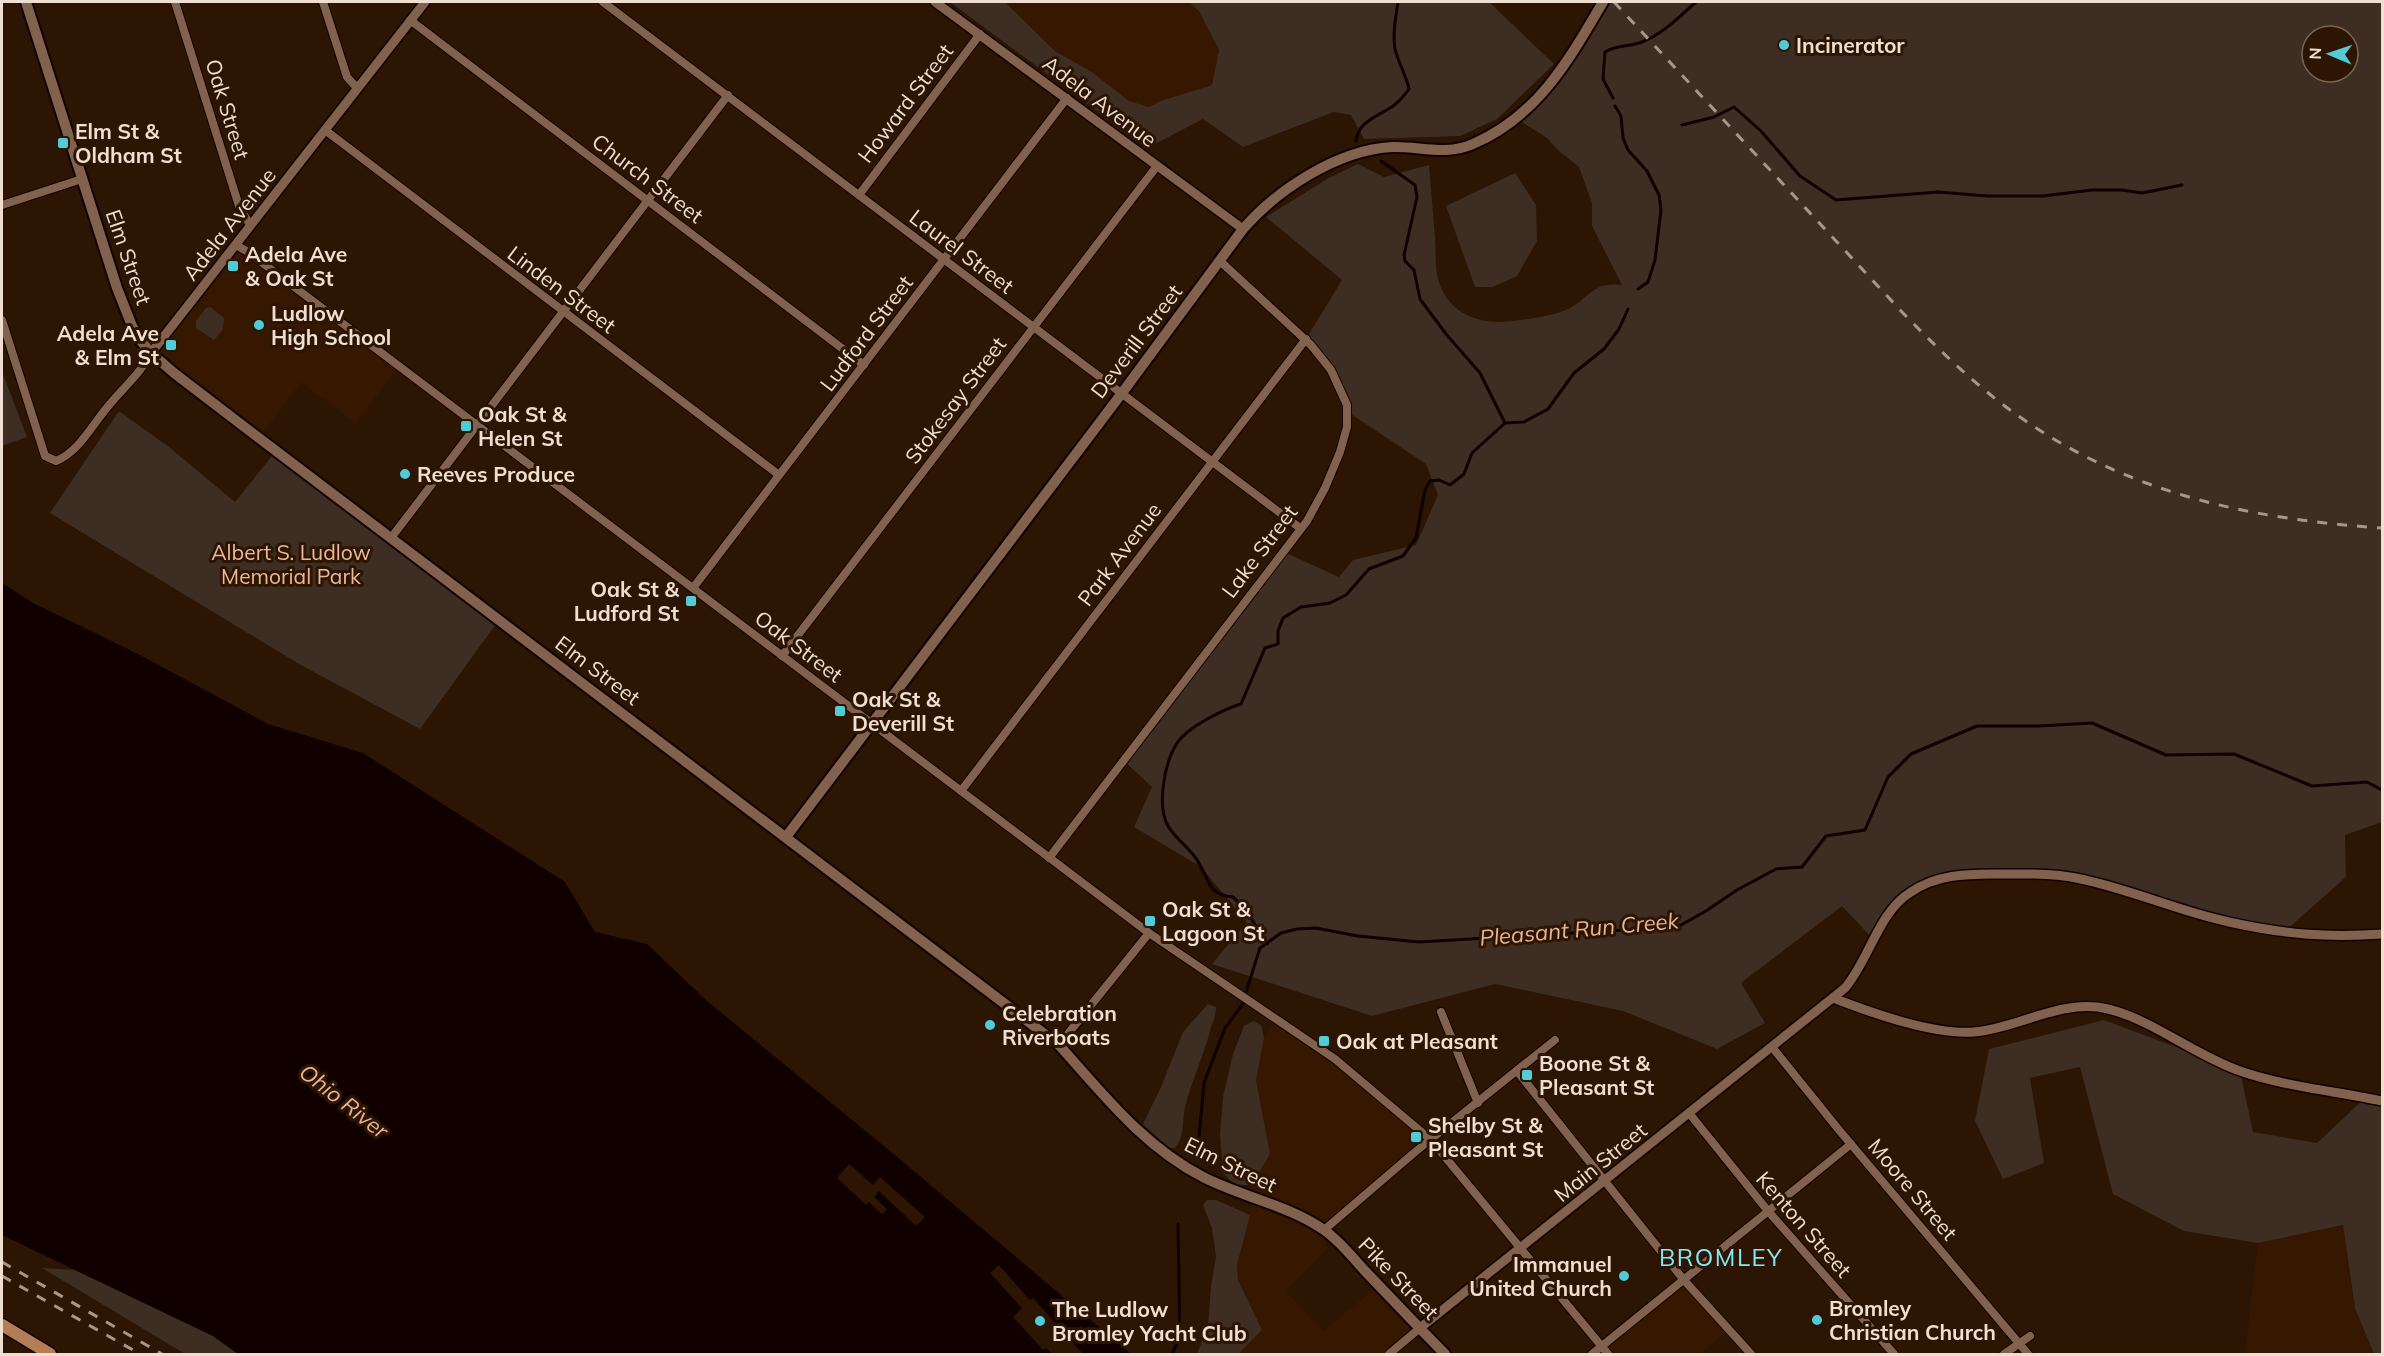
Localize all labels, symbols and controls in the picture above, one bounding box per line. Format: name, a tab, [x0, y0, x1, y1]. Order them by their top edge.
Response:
north arrow	[2300, 24, 2360, 84]
place label: Incinerator	[1796, 32, 1905, 58]
street label: Howard Street	[852, 38, 958, 168]
marker: Incinerator	[1777, 38, 1791, 52]
text: N	[2305, 47, 2325, 60]
street label: Adela Avenue	[1038, 50, 1162, 152]
street label: Oak Street	[200, 56, 256, 162]
place label: Elm St & Oldham St	[75, 118, 182, 168]
street label: Church Street	[587, 128, 709, 228]
marker: Elm St & Oldham St	[56, 136, 70, 150]
street label: Adela Avenue	[177, 163, 281, 285]
street label: Laurel Street	[905, 203, 1019, 299]
street label: Elm Street	[101, 206, 157, 308]
street label: Linden Street	[503, 240, 621, 338]
place label: Adela Ave & Oak St	[245, 241, 347, 291]
marker: Adela Ave & Oak St	[226, 259, 240, 273]
street label: Ludford Street	[814, 270, 918, 396]
street label: Deverill Street	[1085, 279, 1187, 403]
place label: Ludlow High School	[271, 300, 391, 350]
marker: Ludlow High School	[252, 318, 266, 332]
place label: Adela Ave & Elm St	[57, 320, 159, 370]
street label: Stokesay Street	[899, 332, 1011, 468]
marker: Adela Ave & Elm St	[164, 338, 178, 352]
place label: Oak St & Helen St	[478, 401, 567, 451]
marker: Oak St & Helen St	[459, 419, 473, 433]
place label: Reeves Produce	[417, 461, 575, 487]
marker: Reeves Produce	[398, 467, 412, 481]
street label: Park Avenue	[1072, 497, 1166, 611]
street label: Lake Street	[1216, 499, 1302, 603]
park label: Albert S. Ludlow Memorial Park	[211, 539, 371, 589]
place label: Oak St & Ludford St	[574, 576, 680, 626]
marker: Oak St & Ludford St	[684, 594, 698, 608]
street label: Oak Street	[750, 605, 848, 687]
street label: Elm Street	[551, 630, 645, 710]
place label: Oak St & Deverill St	[852, 686, 954, 736]
marker: Oak St & Deverill St	[833, 704, 847, 718]
place label: Oak St & Lagoon St	[1162, 896, 1265, 946]
water label: Pleasant Run Creek	[1478, 906, 1680, 952]
marker: Oak St & Lagoon St	[1143, 914, 1157, 928]
place label: Celebration Riverboats	[1002, 1000, 1117, 1050]
marker: Celebration Riverboats	[983, 1018, 997, 1032]
place label: Oak at Pleasant	[1336, 1028, 1498, 1054]
marker: Oak at Pleasant	[1317, 1034, 1331, 1048]
place label: Boone St & Pleasant St	[1539, 1050, 1654, 1100]
water label: Ohio River	[294, 1058, 395, 1145]
marker: Boone St & Pleasant St	[1520, 1068, 1534, 1082]
place label: Shelby St & Pleasant St	[1428, 1112, 1543, 1162]
street label: Main Street	[1548, 1117, 1652, 1207]
marker: Shelby St & Pleasant St	[1409, 1130, 1423, 1144]
street label: Elm Street	[1181, 1131, 1281, 1197]
street label: Moore Street	[1863, 1133, 1963, 1245]
street label: Kenton Street	[1751, 1166, 1857, 1282]
street label: Pike Street	[1353, 1231, 1445, 1325]
district label: BROMLEY	[1659, 1242, 1783, 1272]
place label: Immanuel United Church	[1469, 1251, 1612, 1301]
marker: Immanuel United Church	[1617, 1269, 1631, 1283]
place label: Bromley Christian Church	[1829, 1295, 1996, 1345]
place label: The Ludlow Bromley Yacht Club	[1052, 1296, 1247, 1346]
marker: Bromley Christian Church	[1810, 1313, 1824, 1327]
marker: The Ludlow Bromley Yacht Club	[1033, 1314, 1047, 1328]

